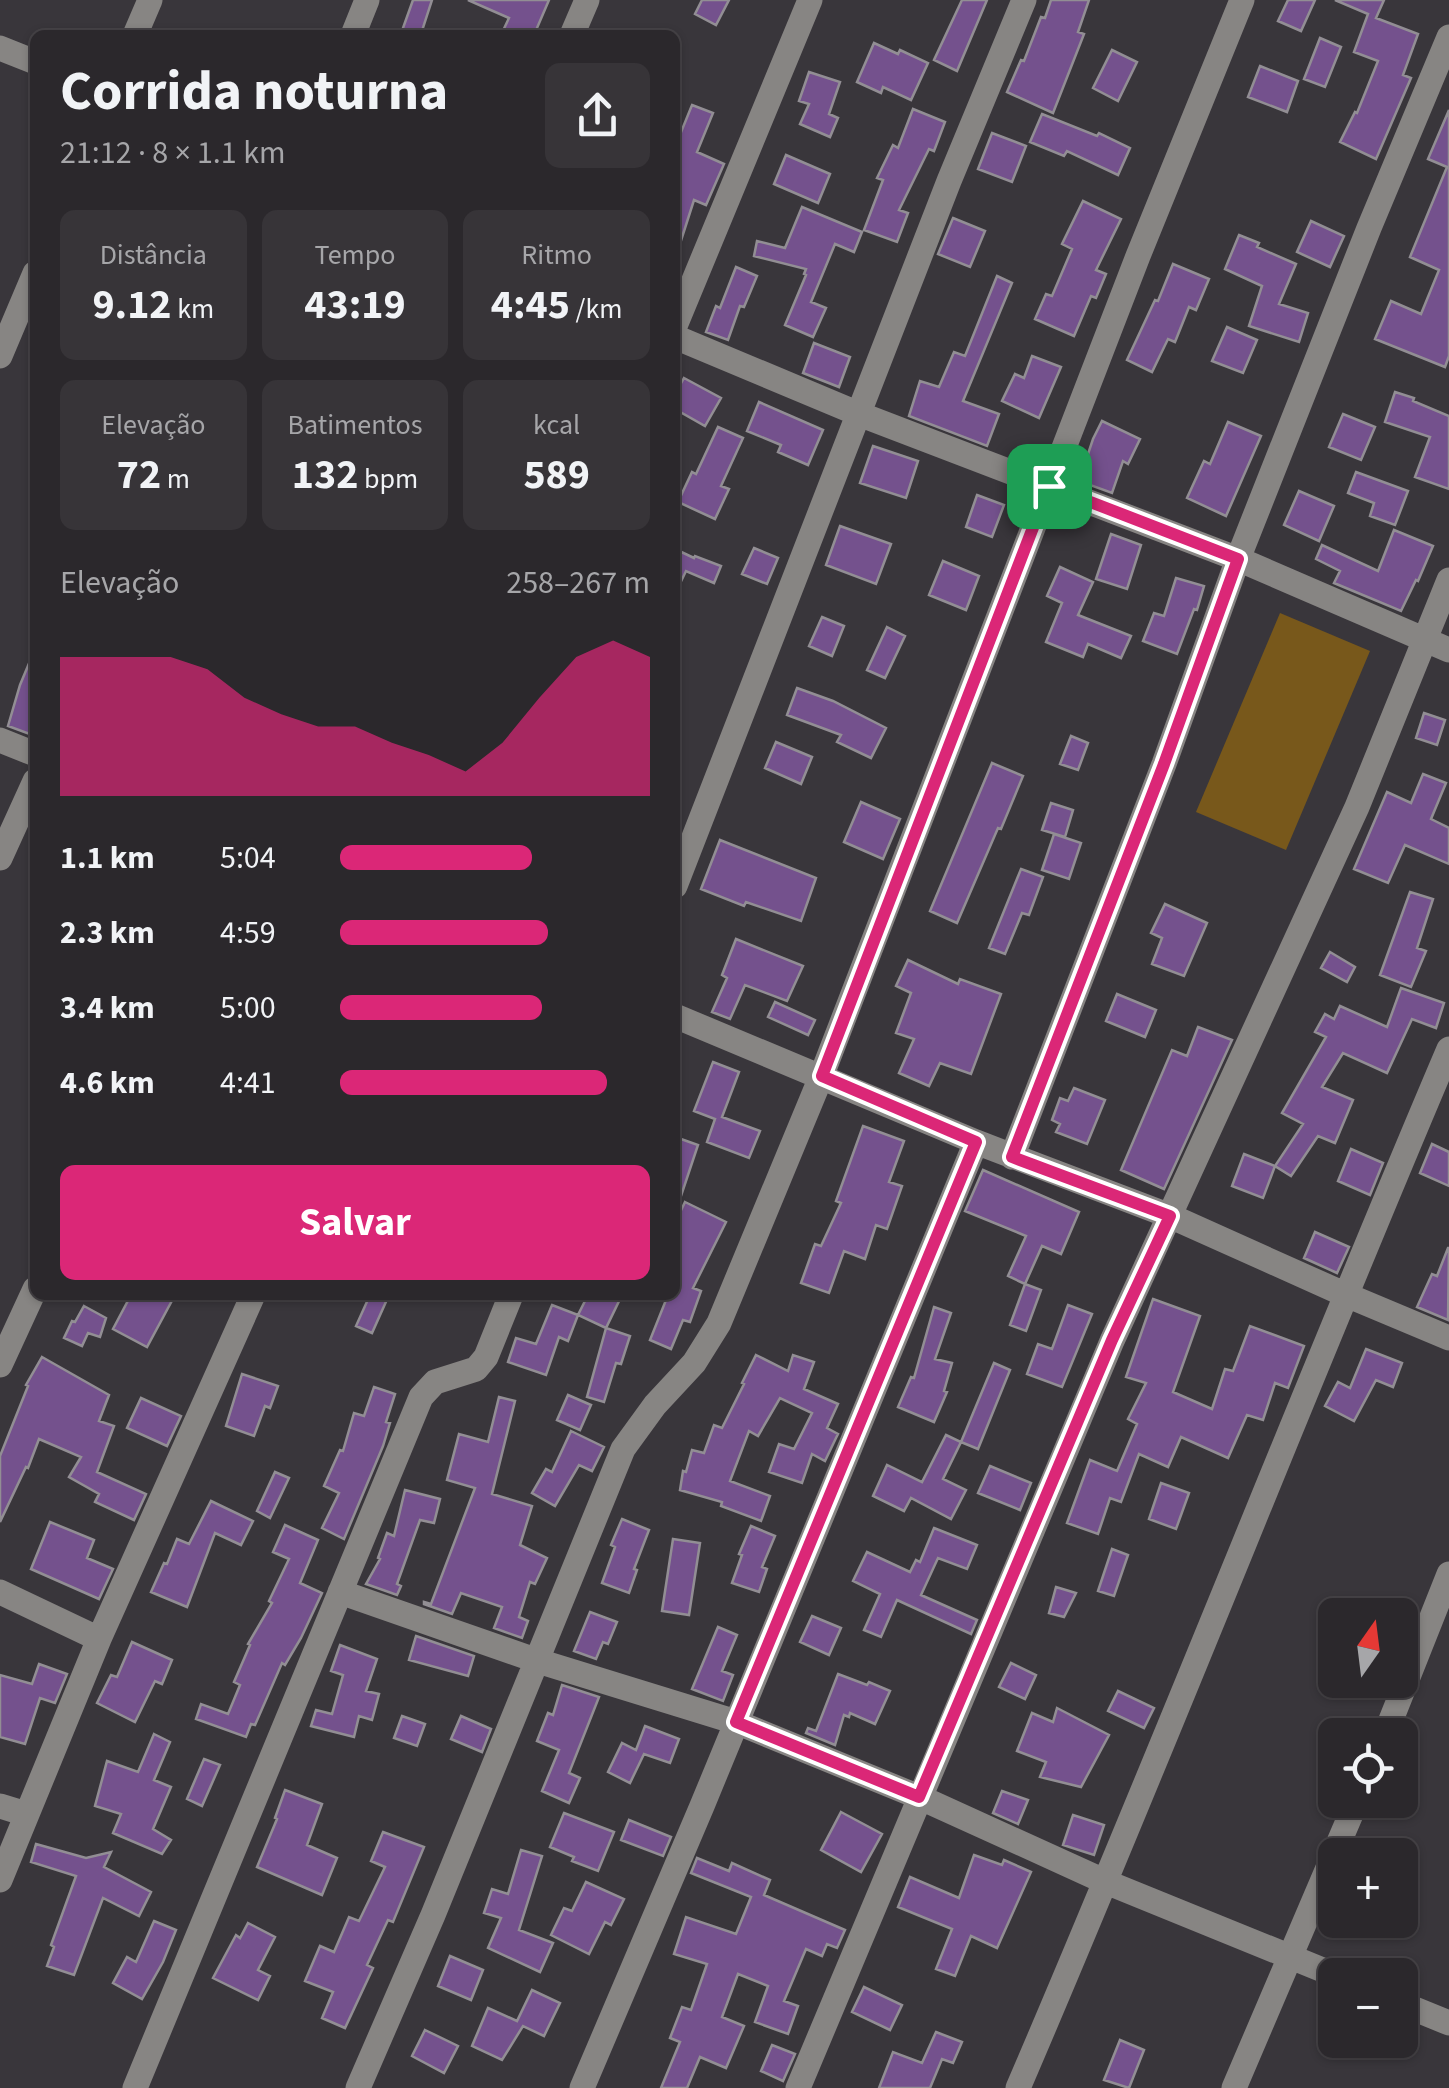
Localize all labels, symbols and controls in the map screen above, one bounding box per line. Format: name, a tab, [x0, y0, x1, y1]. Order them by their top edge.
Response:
text: Corrida noturna	[60, 53, 448, 131]
button: share	[545, 63, 650, 168]
text: 21:12 · 8 × 1.1 km	[60, 130, 286, 176]
text: Distância	[100, 235, 207, 275]
text: Tempo	[315, 235, 395, 275]
text: Ritmo	[521, 235, 592, 275]
text: 9.12	[92, 275, 172, 335]
text: 43:19	[304, 275, 406, 335]
text: 4:45	[491, 275, 570, 335]
text: km	[172, 289, 214, 329]
text: /km	[570, 289, 622, 329]
text: Elevação	[101, 405, 206, 445]
text: Batimentos	[288, 405, 422, 445]
text: kcal	[533, 405, 580, 445]
pin	[1007, 444, 1092, 529]
text: 72	[117, 445, 161, 505]
text: 132	[292, 445, 358, 505]
text: 589	[523, 445, 590, 505]
text: m	[161, 459, 190, 499]
text: bpm	[358, 459, 418, 499]
icon: arrive	[1022, 459, 1077, 514]
text: Elevação	[60, 560, 179, 606]
text: 258–267 m	[506, 560, 650, 606]
text: 1.1 km	[60, 835, 155, 881]
text: 5:04	[220, 835, 276, 881]
text: 2.3 km	[60, 910, 155, 956]
text: 4:59	[220, 910, 276, 956]
text: 3.4 km	[60, 985, 155, 1031]
text: 5:00	[220, 985, 276, 1031]
text: 4.6 km	[60, 1060, 155, 1106]
text: 4:41	[220, 1060, 276, 1106]
button: Salvar	[60, 1165, 650, 1280]
north arrow	[1318, 1598, 1418, 1698]
map controls	[1318, 1598, 1418, 2058]
button: locate	[1318, 1718, 1418, 1818]
button: +	[1318, 1838, 1418, 1938]
button: −	[1318, 1958, 1418, 2058]

